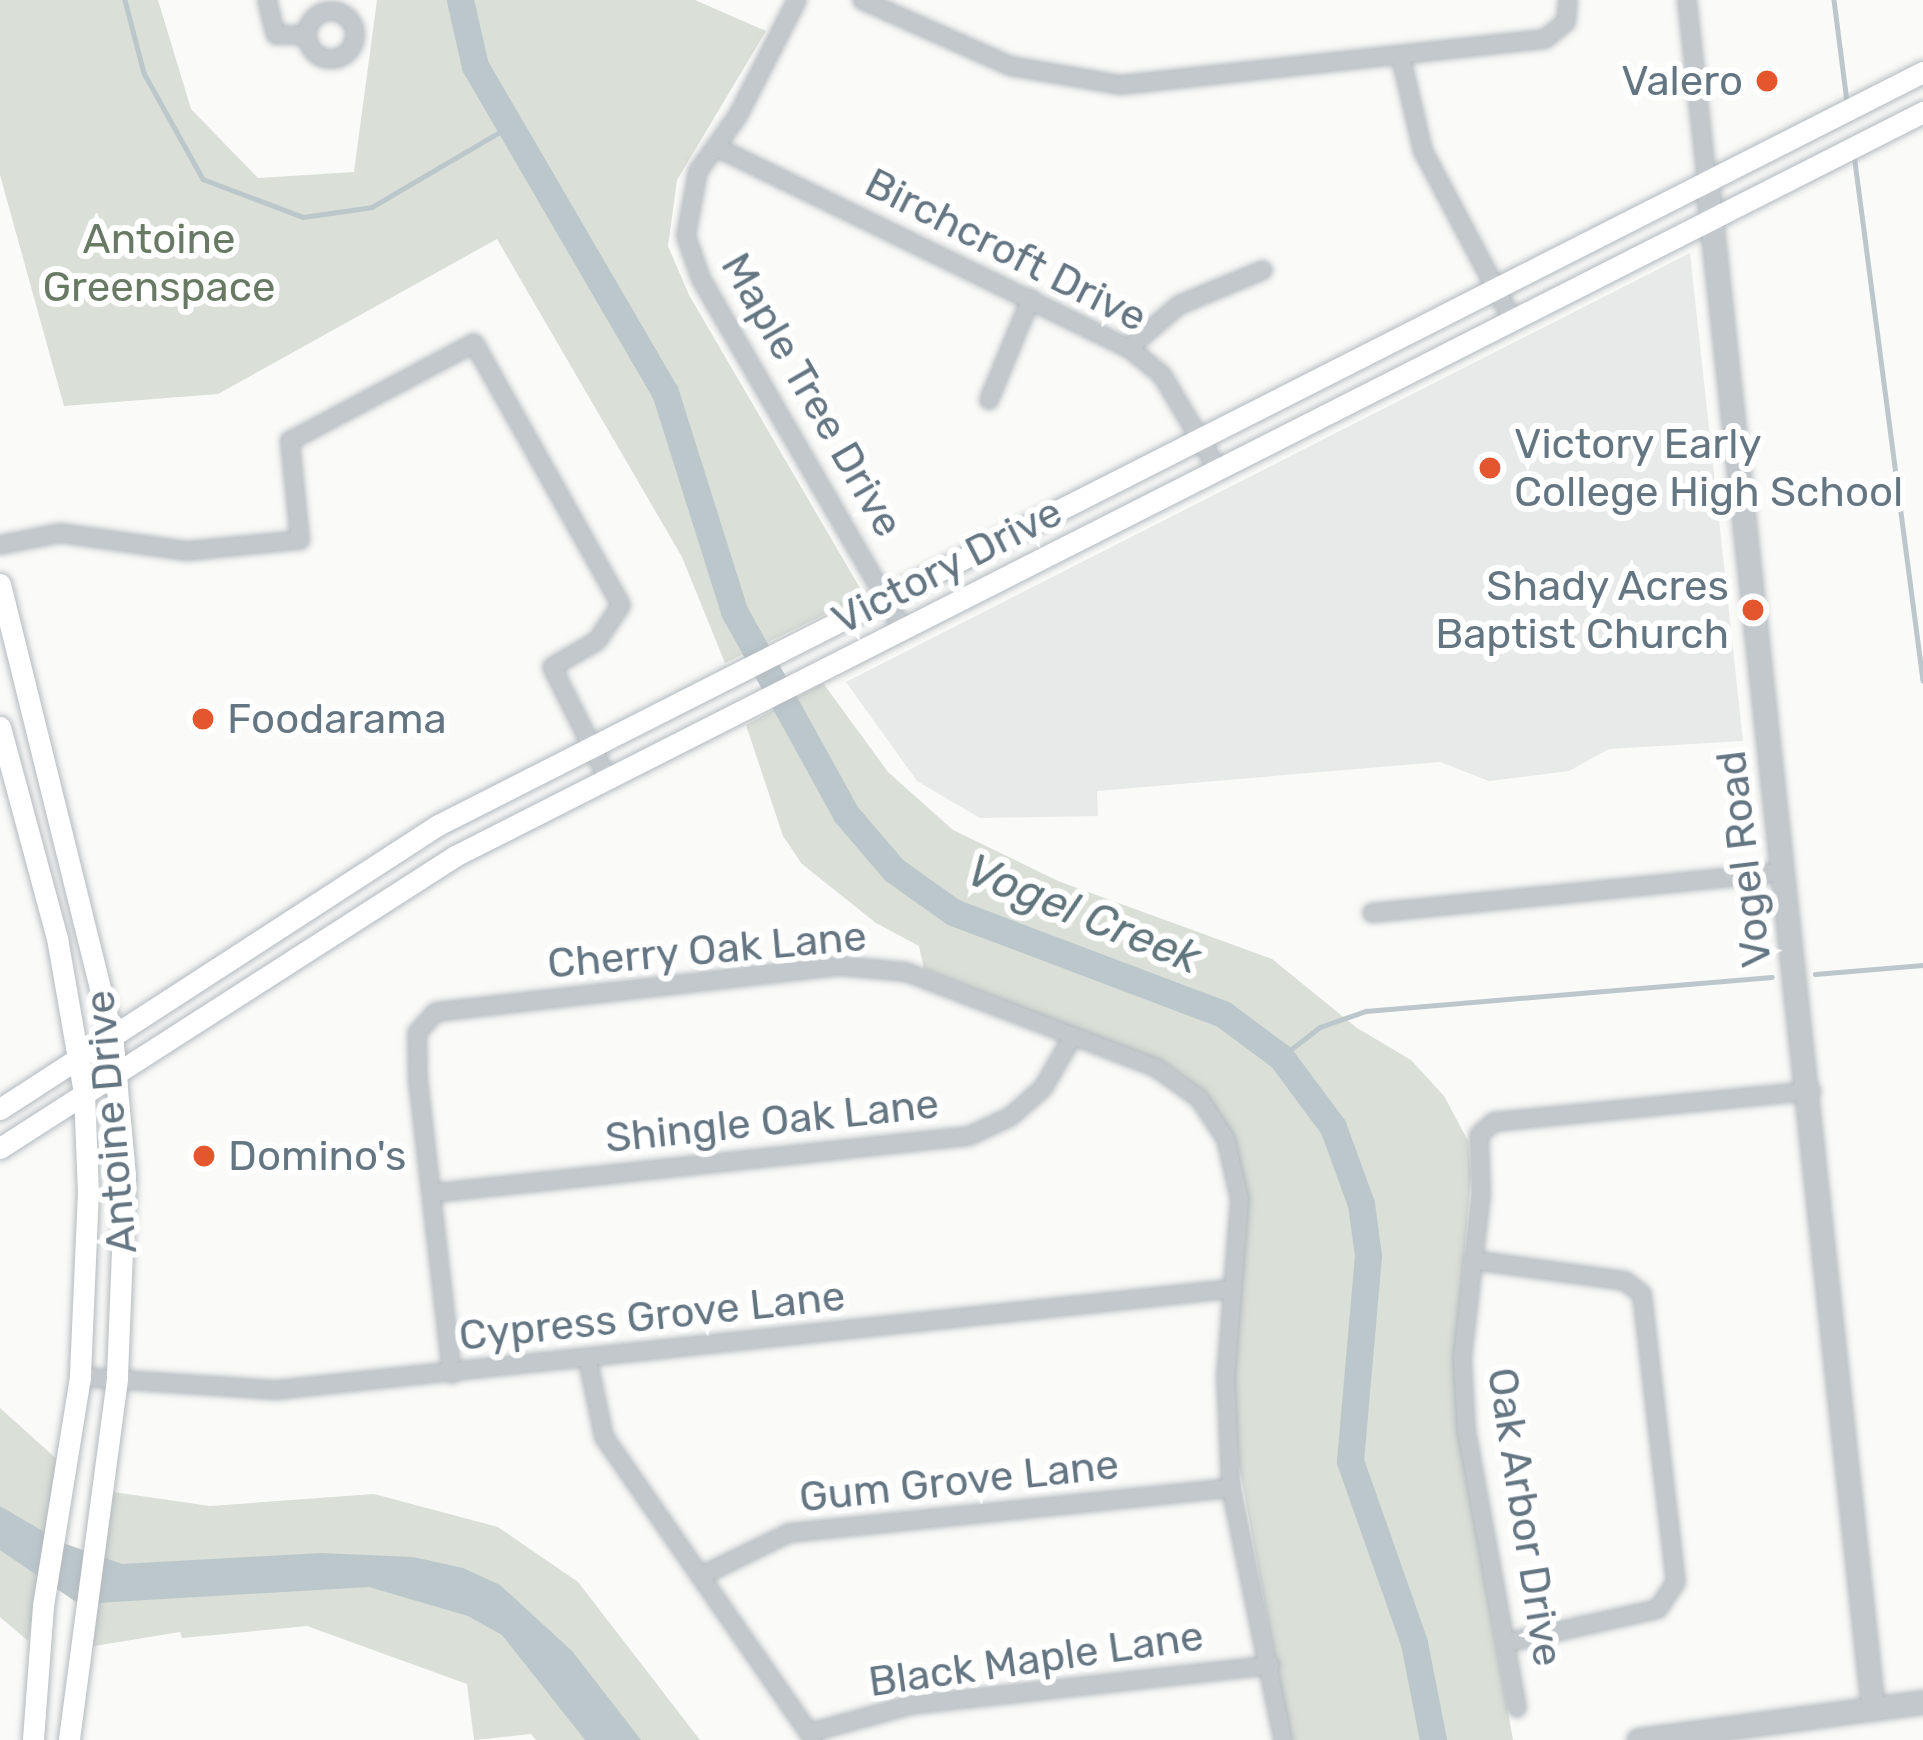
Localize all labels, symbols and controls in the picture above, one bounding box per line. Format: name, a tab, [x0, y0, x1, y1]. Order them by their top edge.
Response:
place label: Valero	[1621, 56, 1743, 106]
marker: Valero	[1754, 68, 1780, 94]
street label: Birchcroft Drive	[857, 157, 1155, 343]
park label: Antoine Greenspace	[43, 214, 275, 312]
street label: Maple Tree Drive	[710, 244, 914, 546]
place label: Victory Early College High School	[1514, 419, 1903, 518]
marker: Victory Early College High School	[1477, 455, 1503, 481]
street label: Victory Drive	[823, 486, 1071, 646]
place label: Shady Acres Baptist Church	[1435, 561, 1729, 660]
marker: Shady Acres Baptist Church	[1740, 597, 1766, 623]
place label: Foodarama	[227, 694, 447, 744]
marker: Foodarama	[190, 706, 216, 732]
street label: Vogel Road	[1706, 748, 1782, 970]
water label: Vogel Creek	[959, 843, 1209, 985]
street label: Cherry Oak Lane	[544, 911, 870, 989]
street label: Antoine Drive	[74, 988, 148, 1256]
street label: Shingle Oak Lane	[602, 1078, 942, 1164]
place label: Domino's	[228, 1131, 407, 1181]
marker: Domino's	[191, 1143, 217, 1169]
street label: Cypress Grove Lane	[456, 1271, 848, 1361]
street label: Oak Arbor Drive	[1476, 1363, 1574, 1671]
street label: Gum Grove Lane	[797, 1439, 1121, 1523]
street label: Black Maple Lane	[865, 1611, 1207, 1707]

